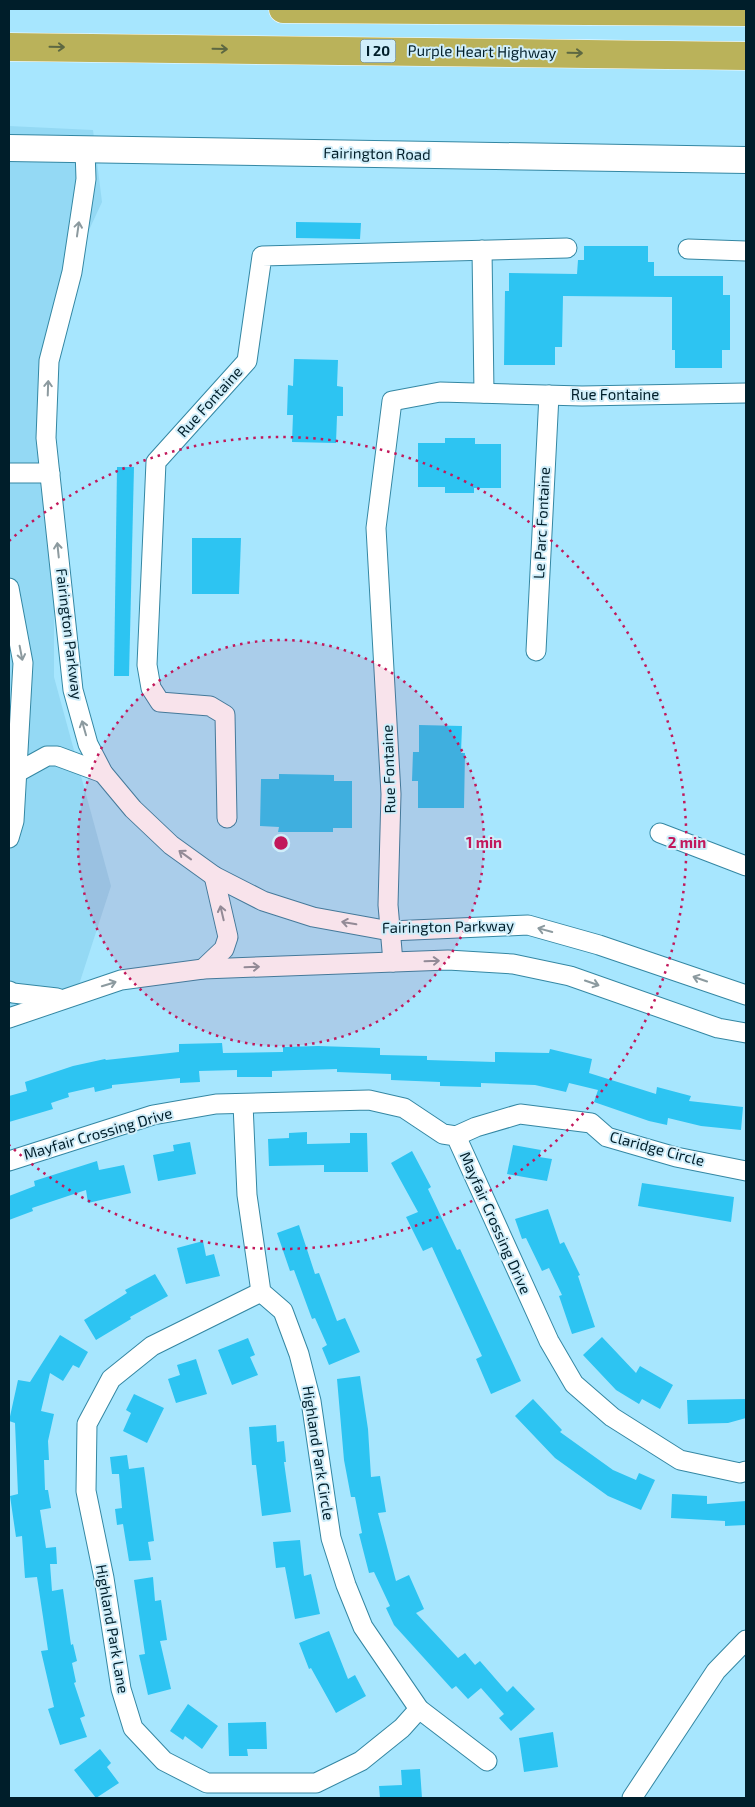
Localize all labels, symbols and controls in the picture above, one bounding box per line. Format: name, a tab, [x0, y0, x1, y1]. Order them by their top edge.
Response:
road number: I 20	[360, 40, 396, 62]
street label: Purple Heart Highway	[408, 41, 557, 61]
one-way arrow	[49, 42, 65, 52]
one-way arrow	[212, 44, 228, 54]
one-way arrow	[567, 49, 583, 58]
street label: Fairington Road	[323, 143, 431, 163]
one-way arrow	[74, 222, 84, 238]
street label: Rue Fontaine	[173, 362, 246, 440]
one-way arrow	[43, 381, 53, 397]
street label: Rue Fontaine	[571, 385, 659, 403]
street label: Le Parc Fontaine	[529, 466, 553, 579]
one-way arrow	[53, 542, 63, 558]
street label: Fairington Parkway	[53, 567, 87, 701]
one-way arrow	[17, 645, 27, 661]
one-way arrow	[78, 720, 88, 736]
street label: Rue Fontaine	[377, 724, 399, 814]
text: 1 min	[466, 833, 502, 851]
text: 2 min	[668, 833, 706, 851]
centre of rings	[272, 834, 290, 852]
one-way arrow	[178, 850, 192, 860]
one-way arrow	[217, 906, 226, 922]
street label: Fairington Parkway	[382, 916, 514, 936]
one-way arrow	[342, 918, 358, 928]
one-way arrow	[538, 925, 554, 934]
one-way arrow	[423, 956, 439, 966]
one-way arrow	[243, 963, 259, 972]
one-way arrow	[692, 974, 708, 984]
one-way arrow	[101, 978, 117, 988]
one-way arrow	[583, 979, 599, 988]
street label: Mayfair Crossing Drive	[21, 1103, 174, 1163]
street label: Claridge Circle	[608, 1127, 707, 1169]
street label: Mayfair Crossing Drive	[456, 1149, 535, 1297]
street label: Highland Park Circle	[299, 1384, 339, 1521]
street label: Highland Park Lane	[93, 1563, 133, 1695]

